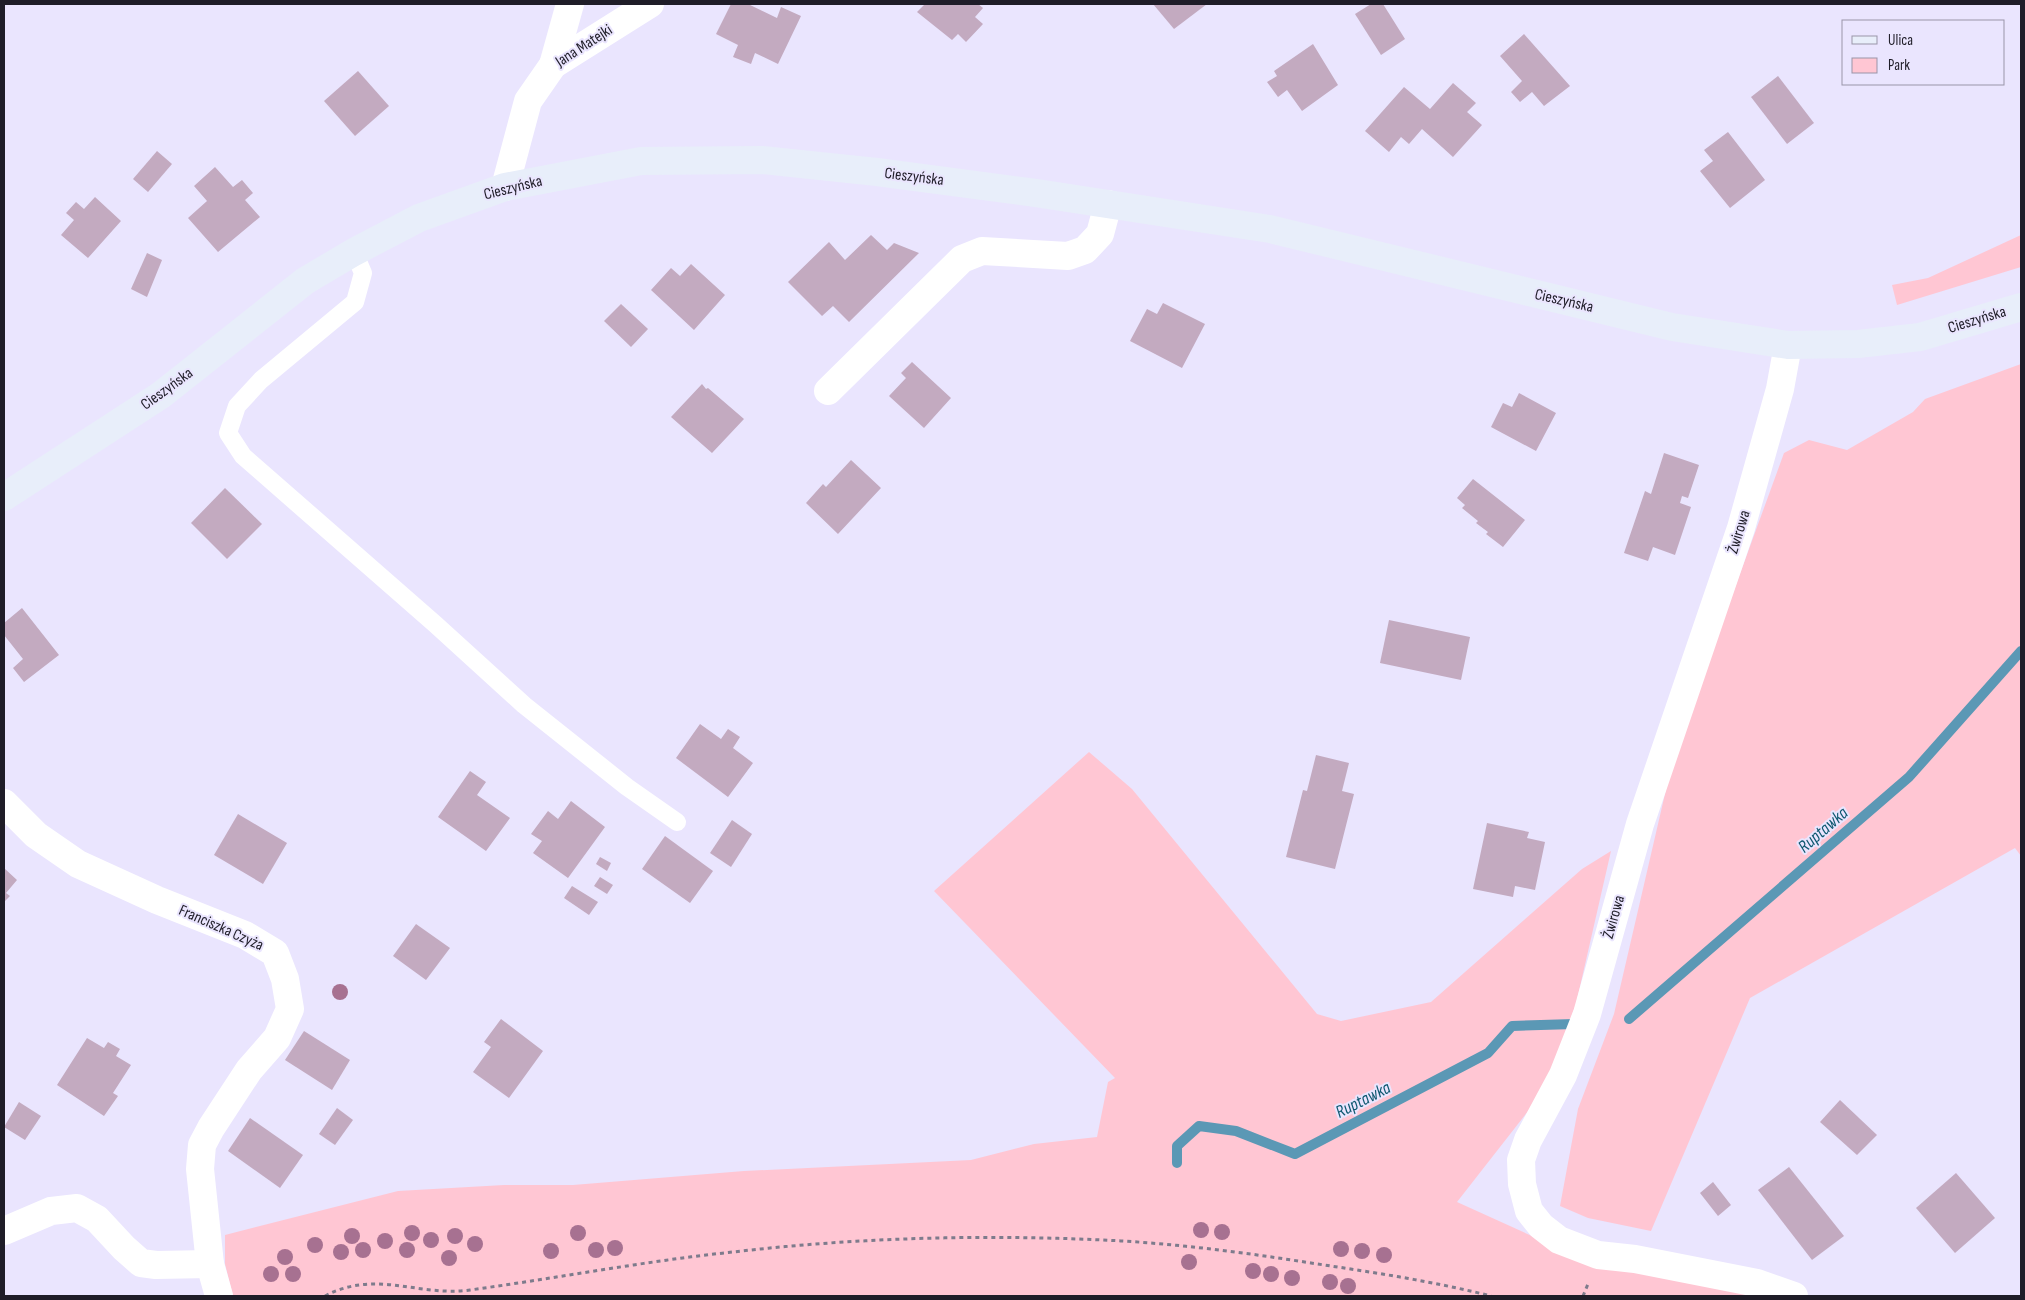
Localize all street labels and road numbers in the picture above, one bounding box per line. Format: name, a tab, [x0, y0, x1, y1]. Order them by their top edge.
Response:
street label: Jana Matejki	[551, 21, 616, 72]
street label: Cieszyńska	[883, 164, 945, 190]
street label: Cieszyńska	[482, 172, 544, 204]
street label: Cieszyńska	[1533, 285, 1595, 317]
street label: Cieszyńska	[1946, 302, 2008, 338]
street label: Cieszyńska	[137, 364, 197, 414]
street label: Żwirowa	[1723, 508, 1755, 556]
street label: Żwirowa	[1599, 893, 1629, 941]
street label: Franciszka Czyża	[176, 901, 266, 955]

